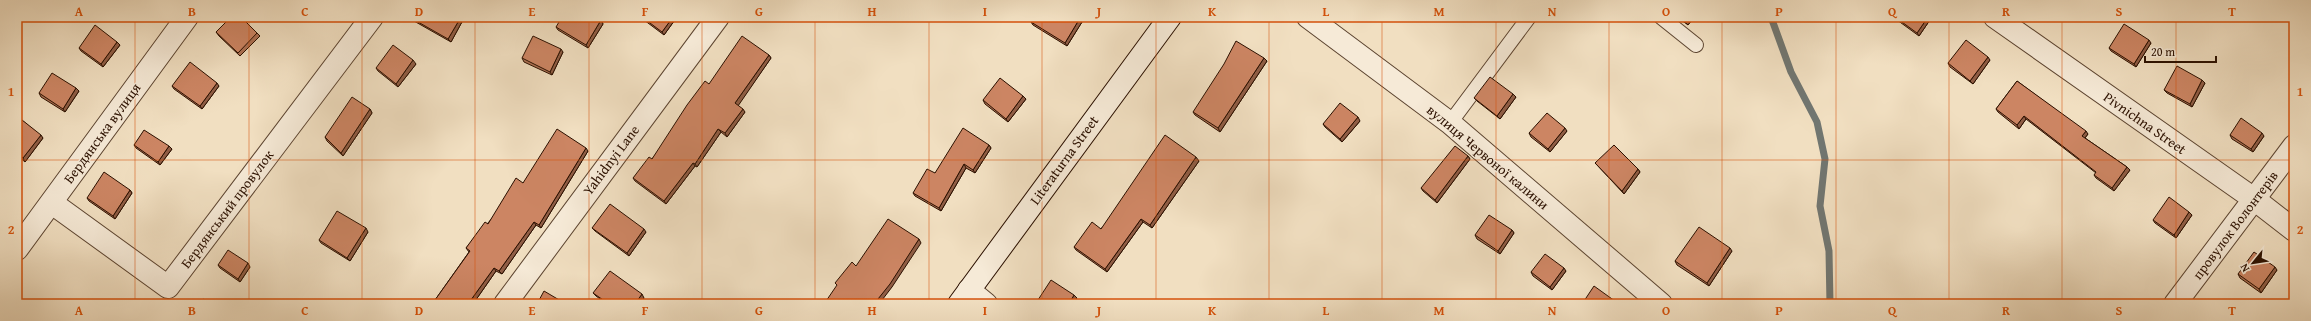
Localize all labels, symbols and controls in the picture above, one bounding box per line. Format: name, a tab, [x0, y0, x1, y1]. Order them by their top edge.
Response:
text: A	[75, 2, 84, 21]
text: B	[188, 2, 196, 21]
text: C	[301, 2, 309, 21]
text: D	[415, 2, 423, 21]
text: E	[529, 2, 536, 21]
text: F	[642, 2, 649, 21]
text: G	[755, 2, 763, 21]
text: H	[867, 2, 877, 21]
text: I	[983, 2, 987, 21]
text: J	[1095, 2, 1102, 21]
text: K	[1208, 2, 1217, 21]
text: L	[1323, 2, 1330, 21]
text: M	[1433, 2, 1445, 21]
text: N	[1548, 2, 1557, 21]
text: O	[1662, 2, 1670, 21]
text: P	[1775, 2, 1783, 21]
text: Q	[1888, 2, 1898, 21]
text: R	[2002, 2, 2011, 21]
text: S	[2116, 2, 2123, 21]
text: T	[2228, 2, 2236, 21]
scale bar	[2145, 38, 2216, 64]
text: 20 m	[2151, 43, 2175, 60]
street label: Бердянська вулиця	[59, 79, 145, 187]
text: 1	[8, 82, 14, 101]
text: 1	[2297, 82, 2303, 101]
street label: Pivnichna Street	[2100, 87, 2191, 159]
street label: вулиця Червоної калини	[1423, 100, 1553, 214]
street label: Literaturna Street	[1025, 111, 1103, 209]
street label: Yahidnyi Lane	[578, 120, 644, 199]
street label: Бердянський провулок	[176, 145, 279, 272]
street label: провулок Волонтерів	[2187, 166, 2283, 284]
text: 2	[8, 220, 15, 239]
text: 2	[2297, 220, 2304, 239]
north arrow	[2233, 243, 2273, 283]
text: N	[2235, 260, 2253, 275]
text: A	[75, 301, 84, 320]
text: B	[188, 301, 196, 320]
text: C	[301, 301, 309, 320]
text: D	[415, 301, 423, 320]
text: E	[529, 301, 536, 320]
text: F	[642, 301, 649, 320]
text: G	[755, 301, 763, 320]
text: H	[867, 301, 877, 320]
text: I	[983, 301, 987, 320]
text: J	[1095, 301, 1102, 320]
text: K	[1208, 301, 1217, 320]
text: L	[1323, 301, 1330, 320]
text: M	[1433, 301, 1445, 320]
text: N	[1548, 301, 1557, 320]
text: O	[1662, 301, 1670, 320]
text: P	[1775, 301, 1783, 320]
text: Q	[1888, 301, 1898, 320]
text: R	[2002, 301, 2011, 320]
text: S	[2116, 301, 2123, 320]
text: T	[2228, 301, 2236, 320]

